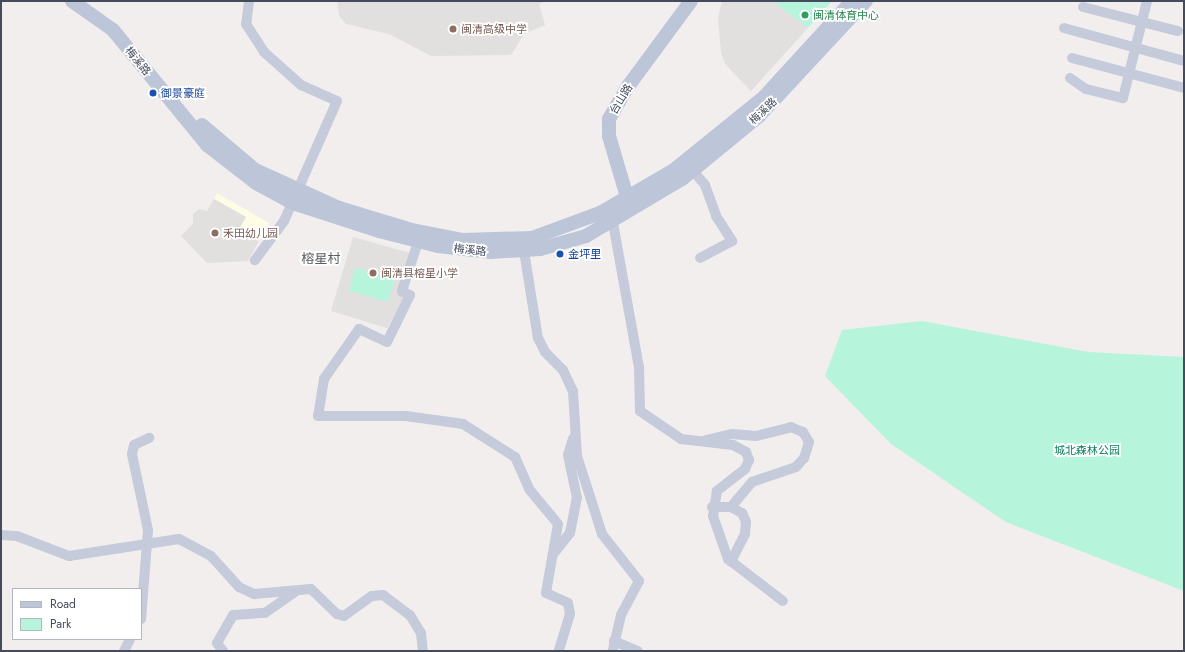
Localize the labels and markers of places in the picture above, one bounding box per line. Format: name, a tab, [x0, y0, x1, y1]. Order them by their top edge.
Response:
place label: 闽清体育中心	[813, 8, 879, 22]
marker: 闽清体育中心	[800, 10, 810, 20]
place label: 闽清高级中学	[461, 22, 527, 36]
marker: 闽清高级中学	[448, 24, 458, 34]
place label: 御景豪庭	[161, 86, 205, 100]
marker: 御景豪庭	[148, 88, 158, 98]
place label: 禾田幼儿园	[223, 226, 278, 240]
marker: 禾田幼儿园	[210, 228, 220, 238]
place label: 金坪里	[568, 247, 601, 261]
marker: 金坪里	[555, 249, 565, 259]
place label: 闽清县榕星小学	[381, 266, 458, 280]
marker: 闽清县榕星小学	[368, 268, 378, 278]

